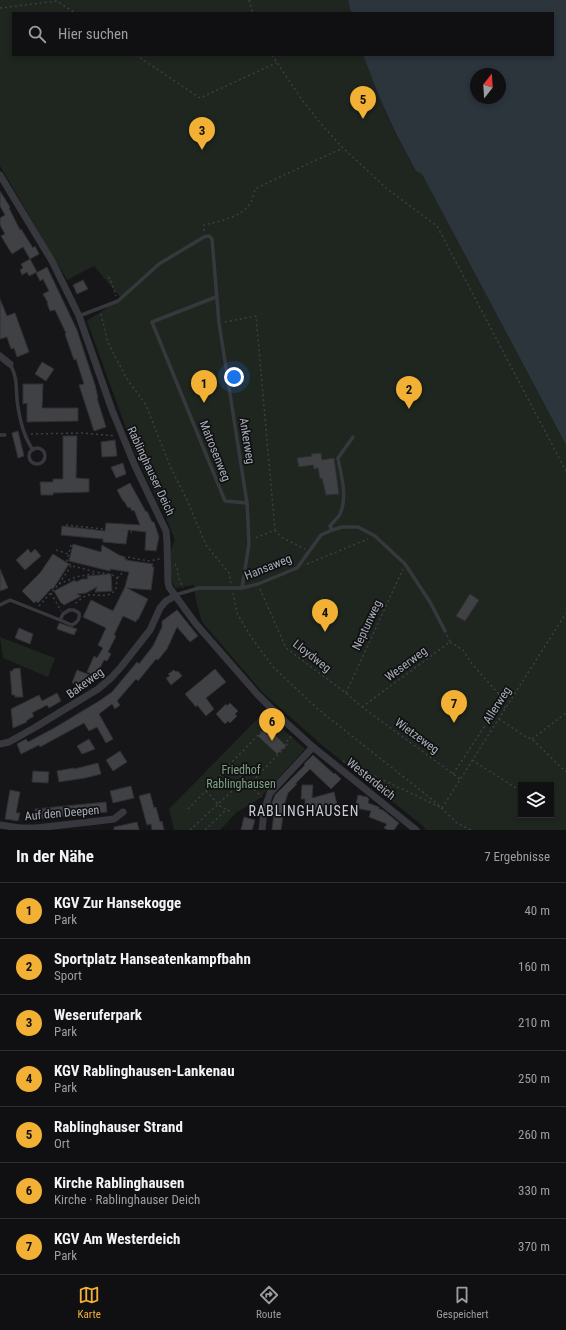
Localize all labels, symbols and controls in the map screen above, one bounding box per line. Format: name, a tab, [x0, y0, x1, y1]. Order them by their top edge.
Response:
search box	[12, 12, 554, 56]
icon: search	[26, 23, 48, 45]
text: Hier suchen	[58, 25, 128, 43]
north arrow	[470, 68, 506, 104]
pin: 5	[350, 86, 376, 119]
pin: 3	[189, 117, 215, 150]
your location	[224, 367, 244, 387]
pin: 1	[191, 370, 217, 403]
pin: 2	[396, 376, 422, 409]
street label: Ankerweg	[236, 417, 258, 465]
street label: Matrosenweg	[196, 419, 234, 483]
street label: Rablinghauser Deich	[124, 424, 178, 518]
street label: Hansaweg	[242, 551, 294, 583]
street label: Neptunweg	[349, 598, 385, 652]
pin: 4	[312, 599, 338, 632]
street label: Lloydweg	[290, 637, 334, 675]
street label: Weserweg	[382, 644, 430, 684]
street label: Bakeweg	[64, 665, 106, 701]
street label: Allerweg	[480, 684, 514, 726]
pin: 7	[441, 690, 467, 723]
pin: 6	[259, 708, 285, 741]
street label: Wietzeweg	[392, 715, 442, 757]
street label: Westerdeich	[344, 755, 398, 803]
park label: Friedhof Rablinghausen	[206, 763, 276, 791]
map controls	[518, 782, 554, 818]
button: layers	[518, 782, 554, 818]
street label: Auf den Deepen	[24, 803, 100, 823]
district label: RABLINGHAUSEN	[249, 803, 359, 819]
text: In der Nähe	[16, 846, 94, 866]
text: 7 Ergebnisse	[484, 849, 550, 864]
text: KGV Zur Hansekogge	[54, 894, 181, 912]
text: 1	[26, 903, 32, 918]
text: 40 m	[524, 903, 550, 918]
text: Park	[54, 912, 77, 927]
text: Sportplatz Hanseatenkampfbahn	[54, 950, 251, 968]
text: 2	[26, 959, 32, 974]
text: 160 m	[518, 959, 550, 974]
text: Sport	[54, 968, 82, 983]
text: Weseruferpark	[54, 1006, 142, 1024]
text: 3	[26, 1015, 32, 1030]
text: 210 m	[518, 1015, 550, 1030]
text: Park	[54, 1024, 77, 1039]
text: KGV Rablinghausen-Lankenau	[54, 1062, 235, 1080]
text: 4	[26, 1071, 32, 1086]
text: 250 m	[518, 1071, 550, 1086]
text: Park	[54, 1080, 77, 1095]
text: Rablinghauser Strand	[54, 1118, 183, 1136]
text: 5	[26, 1127, 32, 1142]
text: 260 m	[518, 1127, 550, 1142]
text: Ort	[54, 1136, 70, 1151]
text: Kirche Rablinghausen	[54, 1174, 184, 1192]
text: 6	[26, 1183, 32, 1198]
text: 330 m	[518, 1183, 550, 1198]
text: Kirche · Rablinghauser Deich	[54, 1192, 200, 1207]
text: KGV Am Westerdeich	[54, 1230, 180, 1248]
text: 7	[26, 1239, 32, 1254]
text: 370 m	[518, 1239, 550, 1254]
text: Park	[54, 1248, 77, 1263]
tab: Karte	[78, 1284, 101, 1321]
tab: Route	[256, 1284, 281, 1321]
tab: Gespeichert	[436, 1284, 488, 1321]

